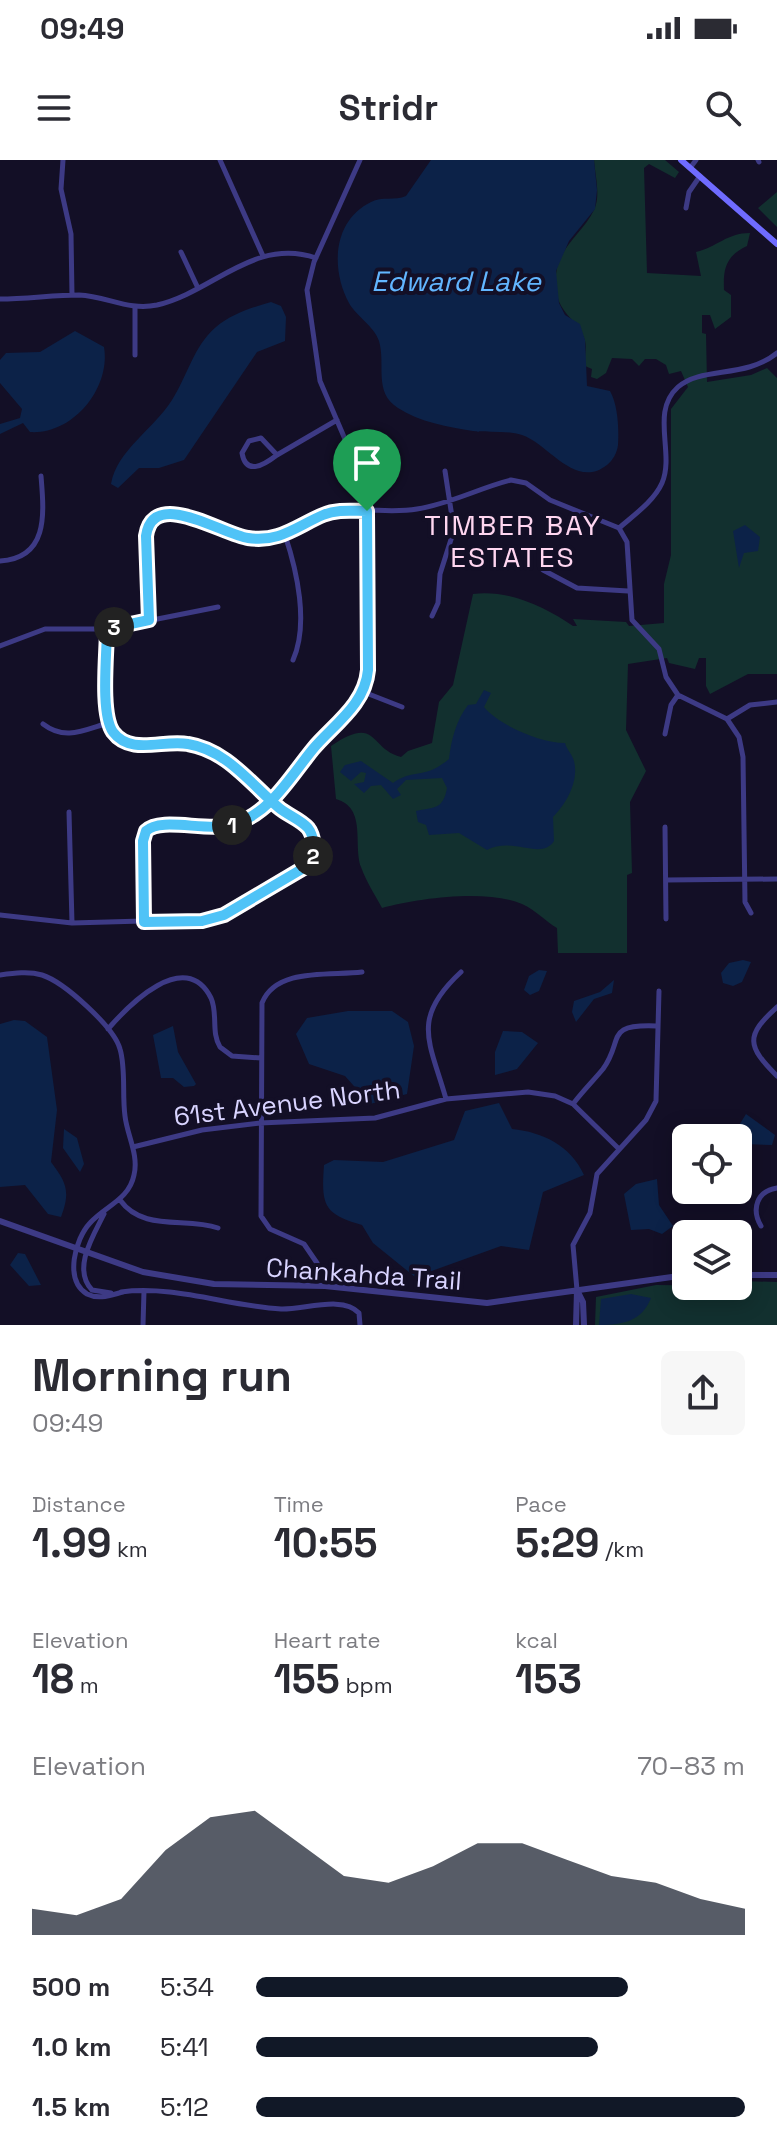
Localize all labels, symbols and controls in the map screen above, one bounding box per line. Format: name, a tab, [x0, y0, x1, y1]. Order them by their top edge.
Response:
text: 09:49	[40, 9, 125, 48]
text: Stridr	[339, 85, 438, 131]
icon: menu	[32, 86, 76, 130]
icon: search	[701, 86, 745, 130]
water label: Edward Lake	[371, 263, 542, 299]
pin	[333, 429, 401, 511]
icon: arrive	[345, 441, 389, 485]
district label: TIMBER BAY ESTATES	[424, 507, 602, 575]
pin: 3	[94, 607, 134, 647]
text: 3	[107, 613, 121, 641]
pin: 1	[212, 805, 252, 845]
text: 1	[227, 811, 237, 839]
pin: 2	[293, 836, 333, 876]
text: 2	[306, 842, 320, 870]
street label: 61st Avenue North	[172, 1072, 402, 1134]
map controls	[672, 1124, 752, 1300]
button: locate	[672, 1124, 752, 1204]
button: layers	[672, 1220, 752, 1300]
street label: Chankahda Trail	[265, 1250, 463, 1298]
text: Morning run	[32, 1348, 292, 1404]
button: share	[661, 1351, 745, 1435]
text: 09:49	[32, 1406, 103, 1440]
text: Distance	[32, 1490, 126, 1518]
text: Time	[274, 1490, 324, 1518]
text: Pace	[515, 1490, 567, 1518]
text: 1.99	[32, 1518, 111, 1569]
text: 10:55	[274, 1518, 378, 1569]
text: 5:29	[515, 1518, 600, 1569]
text: km	[111, 1535, 148, 1563]
text: /km	[600, 1535, 644, 1563]
text: Elevation	[32, 1626, 128, 1654]
text: Heart rate	[274, 1626, 380, 1654]
text: kcal	[515, 1626, 558, 1654]
text: 18	[32, 1654, 74, 1705]
text: 155	[274, 1654, 340, 1705]
text: 153	[515, 1654, 582, 1705]
text: m	[74, 1671, 99, 1699]
text: bpm	[340, 1671, 393, 1699]
text: Elevation	[32, 1749, 146, 1783]
text: 70–83 m	[637, 1749, 745, 1783]
text: 500 m	[32, 1970, 110, 2004]
text: 5:34	[160, 1970, 214, 2004]
text: 1.0 km	[32, 2030, 112, 2064]
text: 5:41	[160, 2030, 209, 2064]
text: 1.5 km	[32, 2090, 111, 2124]
text: 5:12	[160, 2090, 209, 2124]

